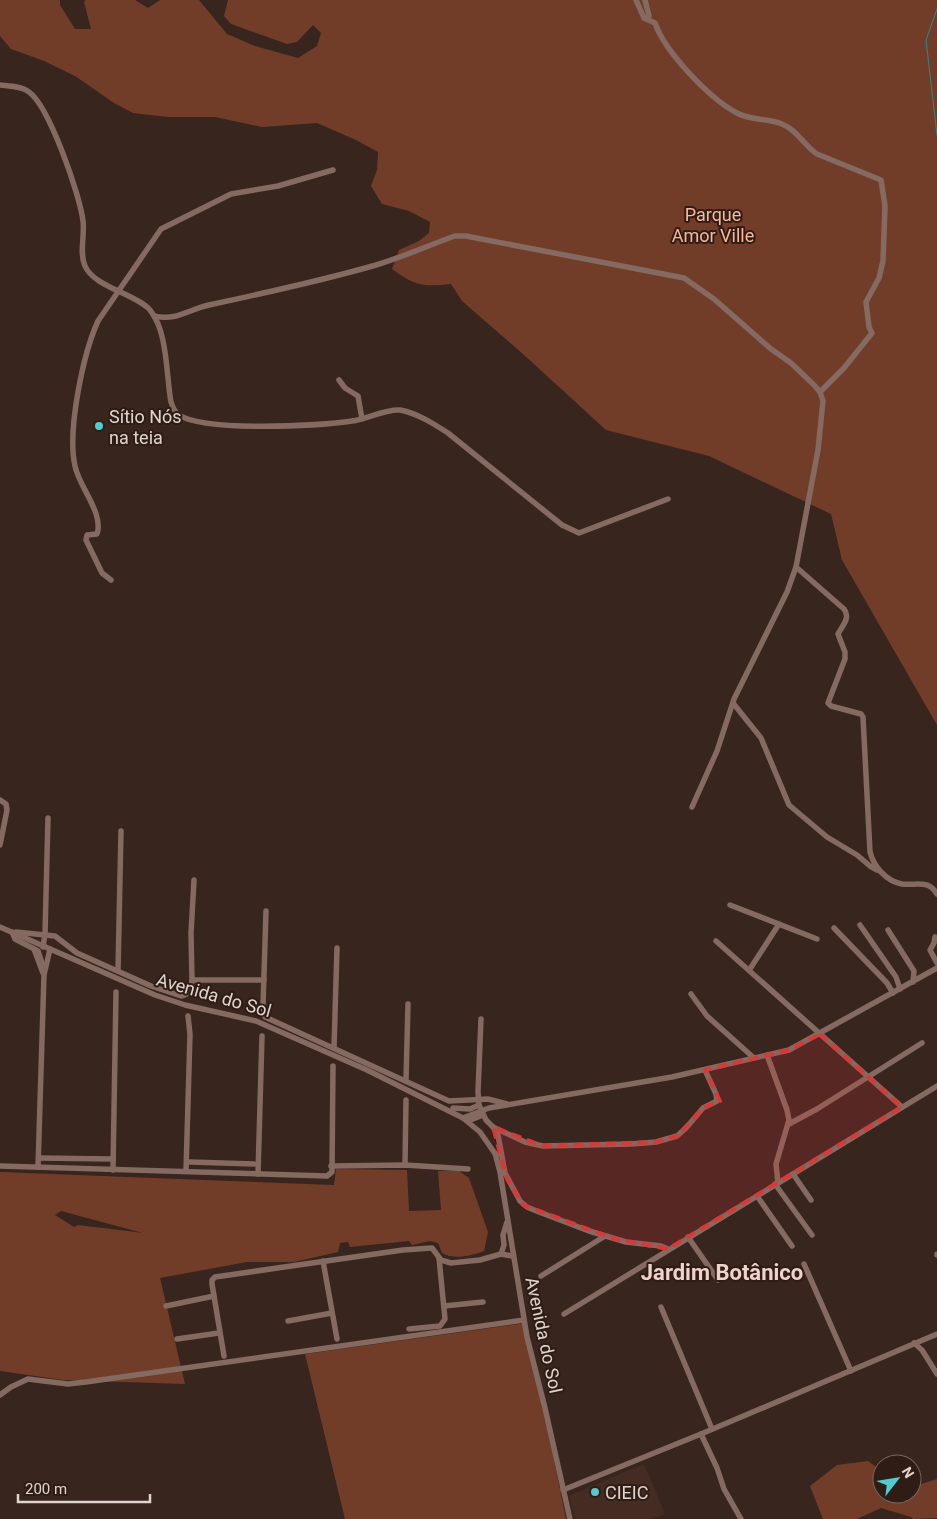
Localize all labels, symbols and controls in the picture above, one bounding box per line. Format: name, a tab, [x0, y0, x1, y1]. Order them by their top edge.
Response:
park label: Parque Amor Ville	[672, 204, 754, 246]
place label: Sítio Nós na teia	[109, 406, 182, 448]
marker: Sítio Nós na teia	[93, 420, 105, 432]
street label: Avenida do Sol	[154, 969, 274, 1021]
district label: Jardim Botânico	[641, 1260, 803, 1285]
street label: Avenida do Sol	[521, 1275, 567, 1395]
north arrow	[872, 1454, 922, 1504]
text: N	[899, 1464, 918, 1481]
scale bar	[18, 1472, 150, 1504]
text: 200 m	[25, 1480, 67, 1498]
place label: CIEIC	[605, 1482, 648, 1503]
marker: CIEIC	[589, 1486, 601, 1498]

